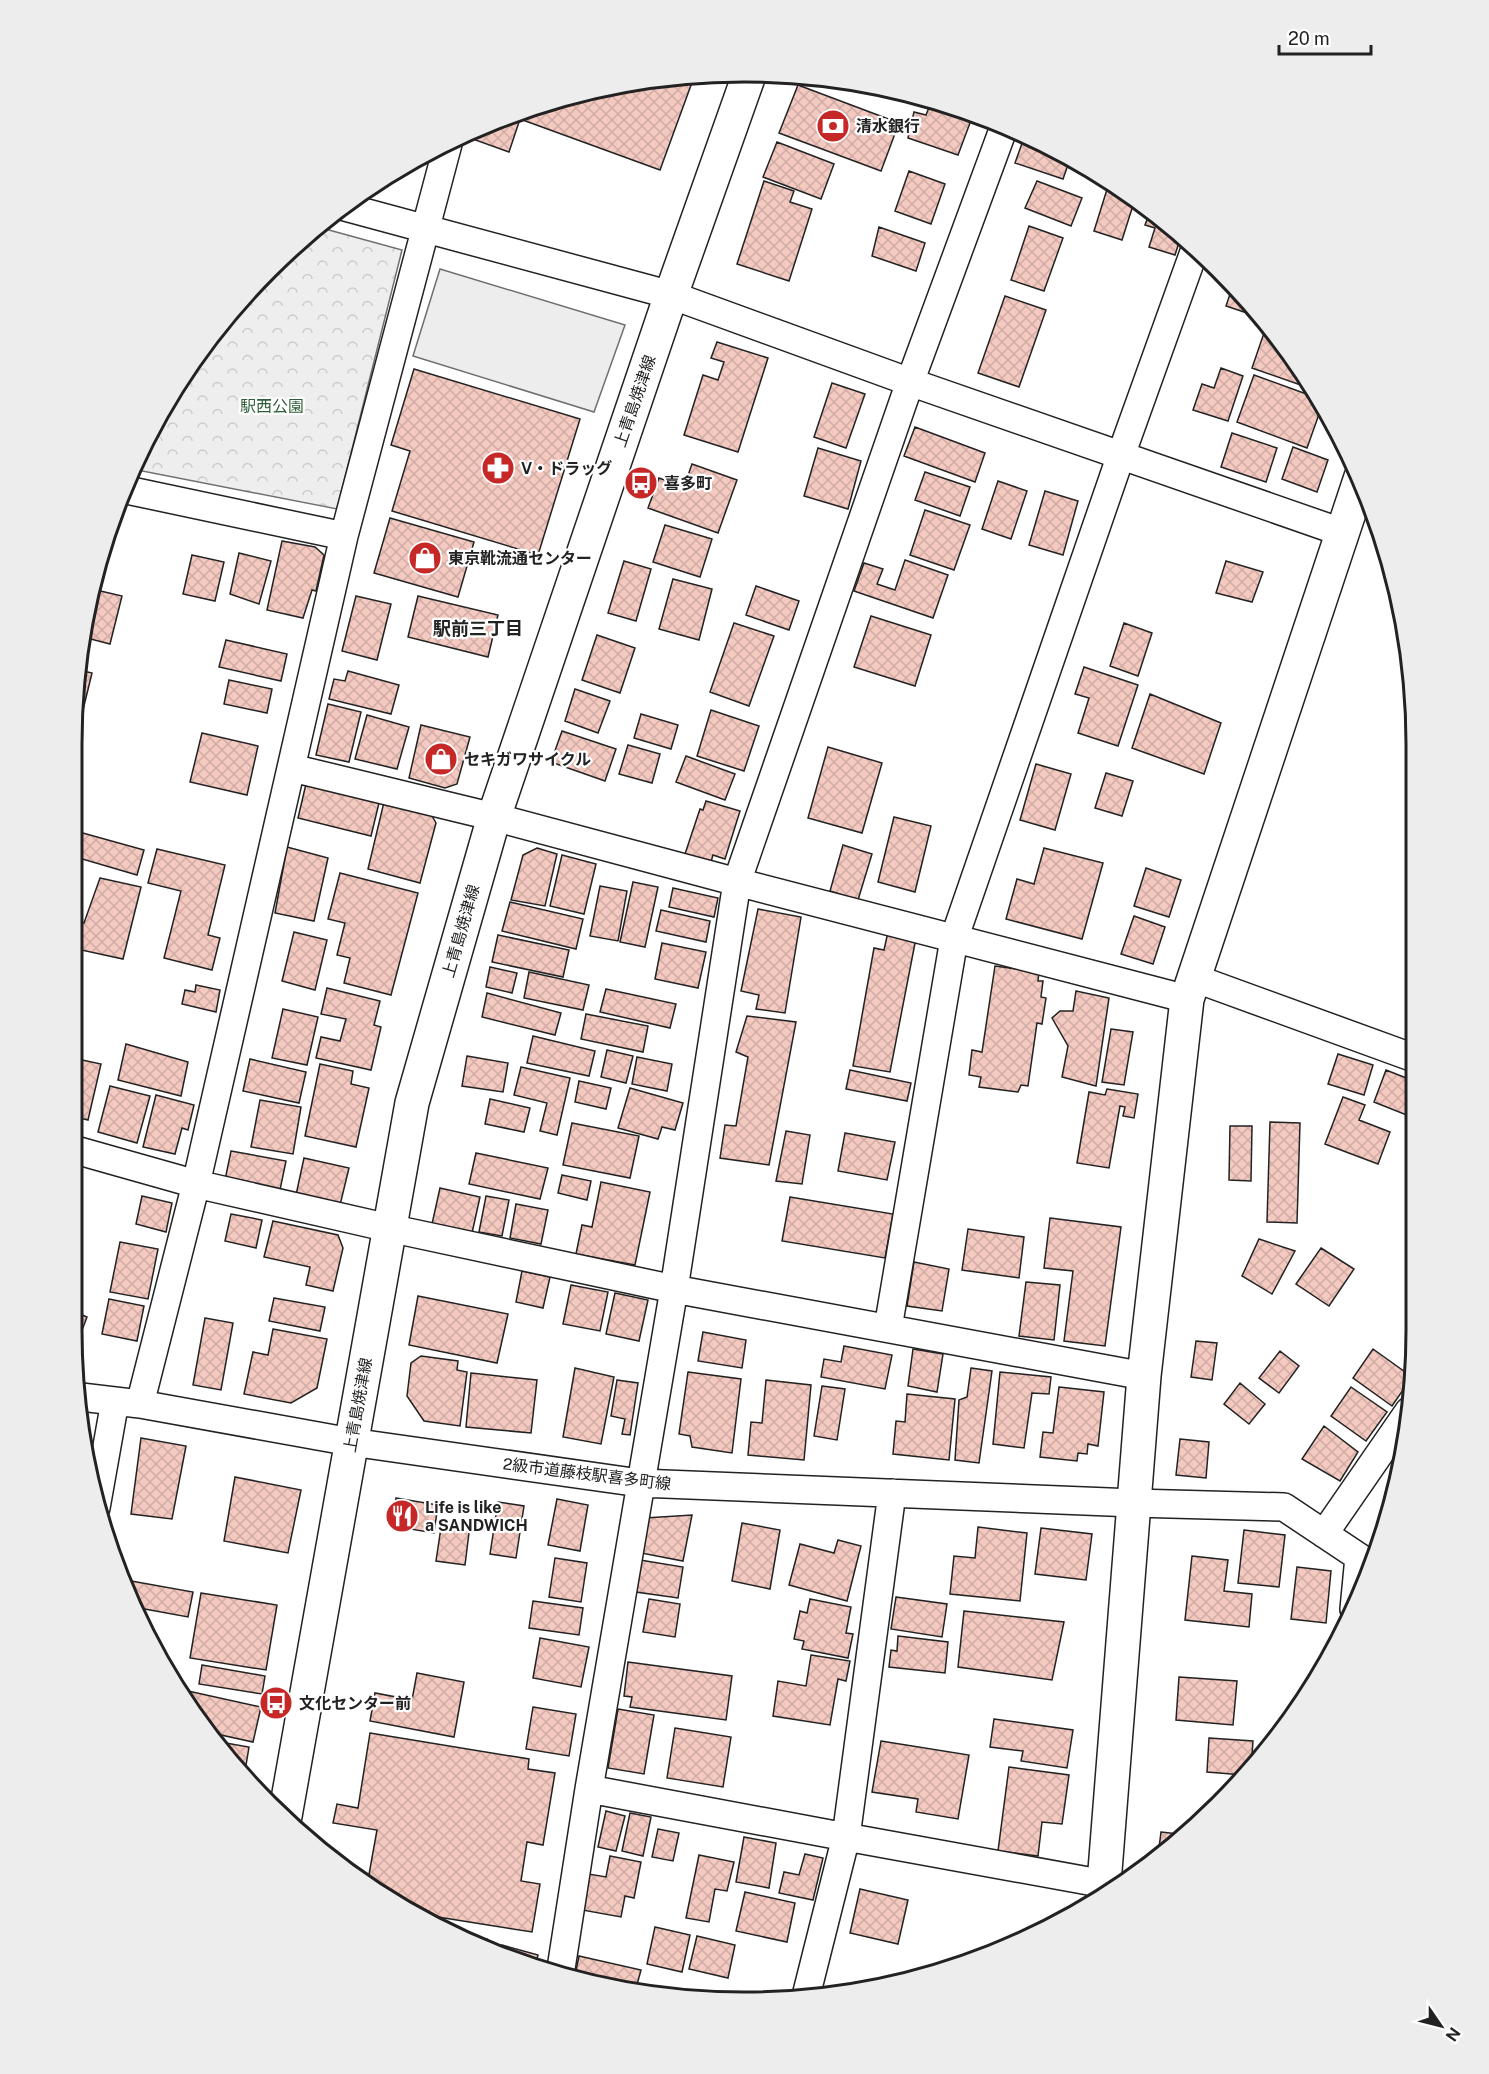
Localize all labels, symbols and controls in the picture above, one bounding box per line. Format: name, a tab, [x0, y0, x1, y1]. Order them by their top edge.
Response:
scale bar	[1279, 18, 1370, 56]
text: 20 m	[1288, 28, 1330, 49]
bank icon: 清水銀行	[815, 108, 851, 144]
place label: 清水銀行	[856, 117, 920, 136]
street label: 上青島焼津線	[610, 353, 660, 449]
park label: 駅西公園	[240, 397, 304, 416]
pharmacy icon: V・ドラッグ	[480, 450, 516, 486]
place label: V・ドラッグ	[521, 459, 612, 478]
bus stop icon: 喜多町	[623, 465, 659, 501]
place label: 喜多町	[664, 474, 712, 493]
shop icon: 東京靴流通センター	[407, 540, 443, 576]
place label: 東京靴流通センター	[448, 549, 592, 568]
district label: 駅前三丁目	[433, 618, 523, 639]
shop icon: セキガワサイクル	[423, 741, 459, 777]
place label: セキガワサイクル	[464, 750, 591, 769]
street label: 上青島焼津線	[439, 882, 483, 980]
street label: 上青島焼津線	[340, 1356, 376, 1454]
street label: 2級市道藤枝駅喜多町線	[502, 1454, 672, 1494]
restaurant icon: Life is like a SANDWICH	[384, 1498, 420, 1534]
place label: Life is like a SANDWICH	[425, 1498, 528, 1535]
bus stop icon: 文化センター前	[258, 1685, 294, 1721]
place label: 文化センター前	[299, 1694, 411, 1713]
north arrow	[1411, 1996, 1471, 2056]
text: N	[1442, 2024, 1464, 2045]

